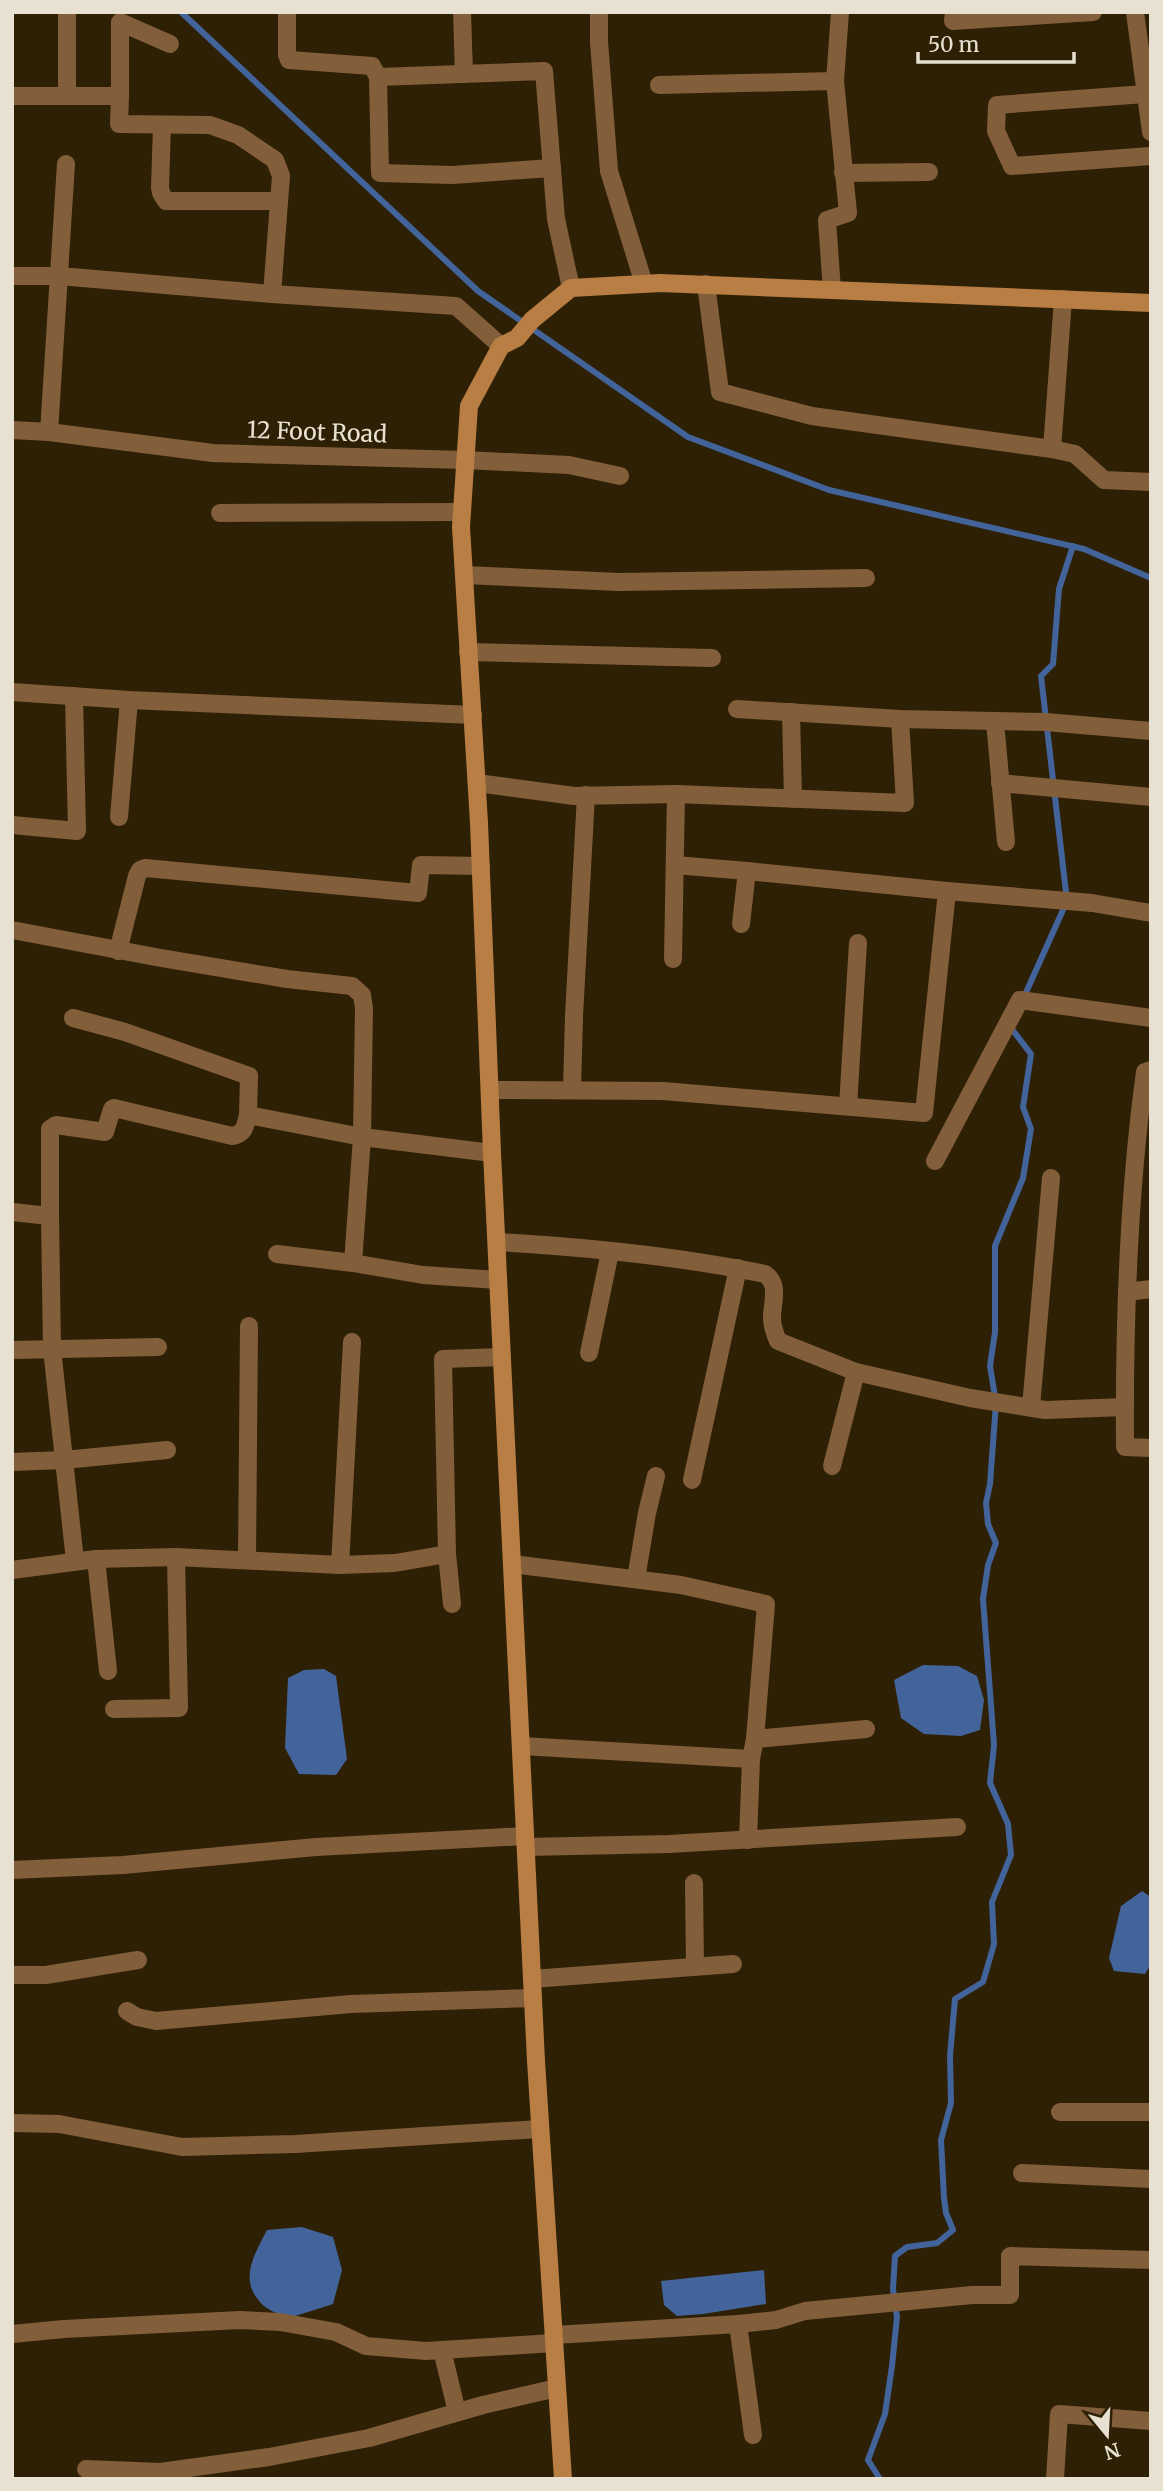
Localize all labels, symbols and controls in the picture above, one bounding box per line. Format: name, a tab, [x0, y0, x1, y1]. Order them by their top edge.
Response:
scale bar	[918, 21, 1074, 65]
text: 50 m	[928, 31, 979, 58]
street label: 12 Foot Road	[246, 415, 388, 448]
north arrow	[1072, 2400, 1142, 2470]
text: N	[1101, 2437, 1123, 2465]

